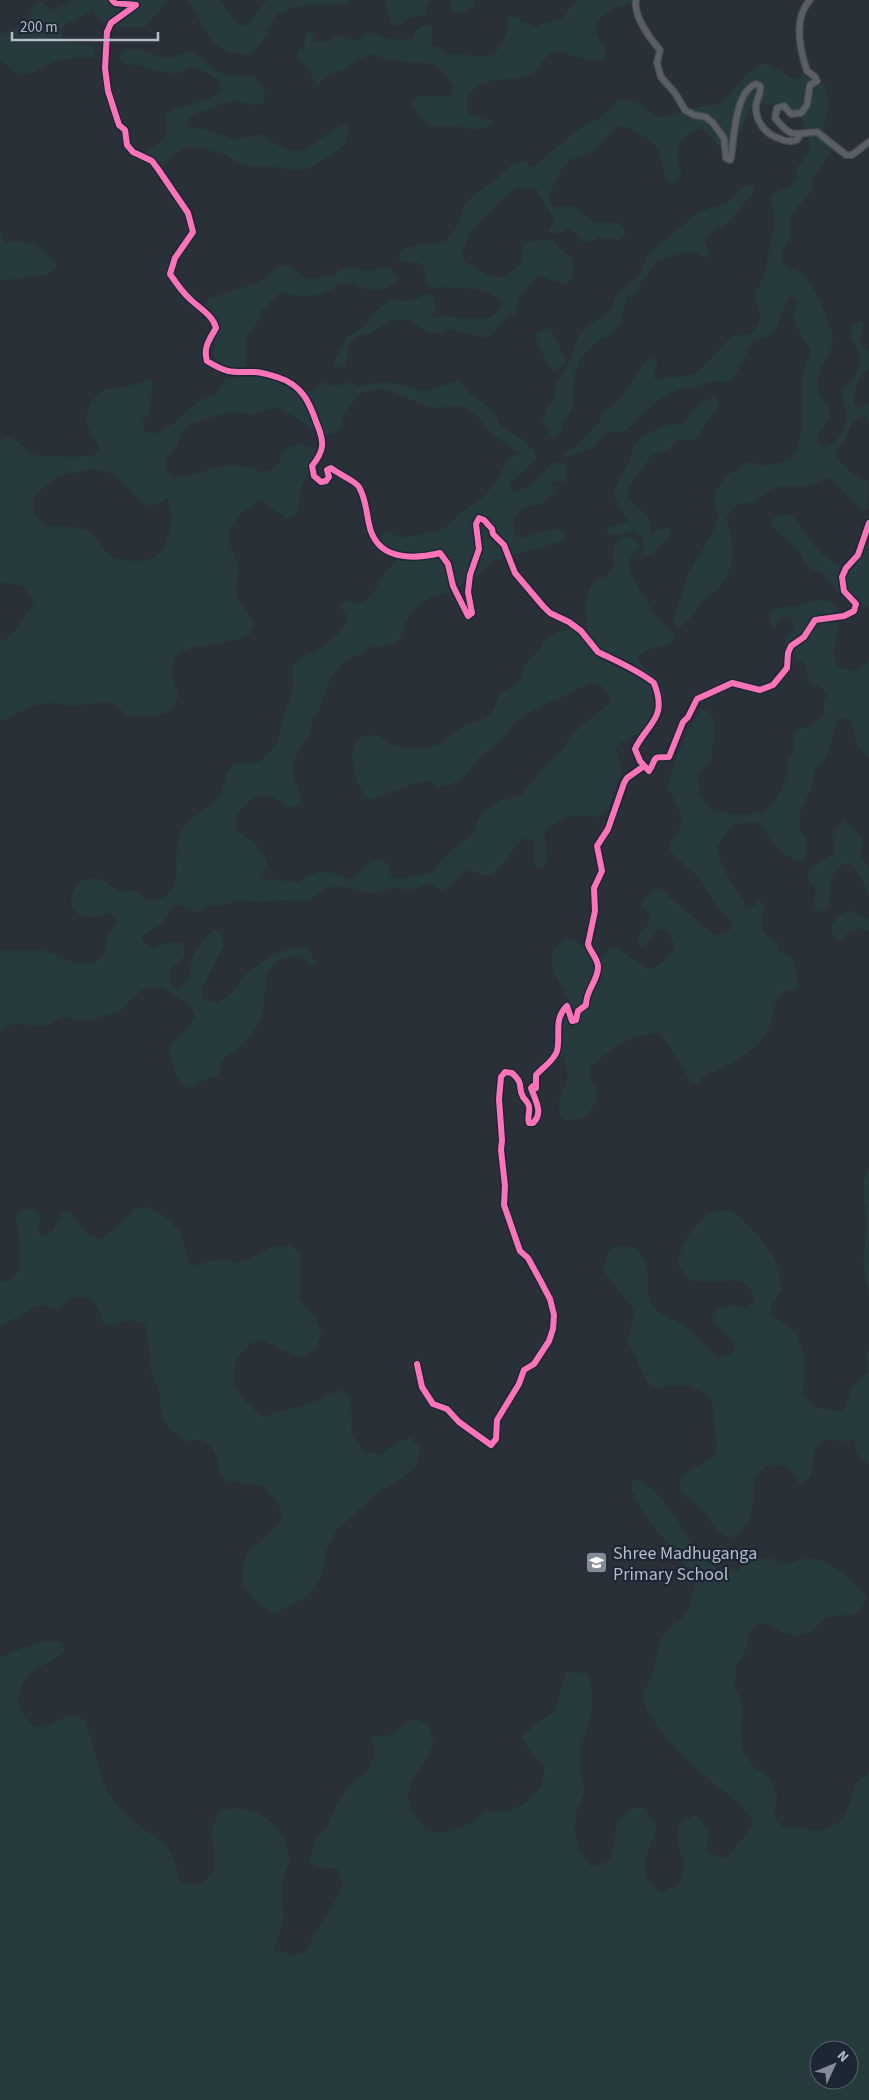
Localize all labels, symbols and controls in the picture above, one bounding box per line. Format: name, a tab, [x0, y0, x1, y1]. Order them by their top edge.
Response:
scale bar	[12, 10, 159, 42]
text: 200 m	[20, 17, 58, 38]
place label: Shree Madhuganga Primary School	[613, 1541, 757, 1587]
school or university icon: Shree Madhuganga Primary School	[585, 1551, 609, 1575]
north arrow	[809, 2040, 859, 2090]
text: N	[832, 2046, 853, 2067]

